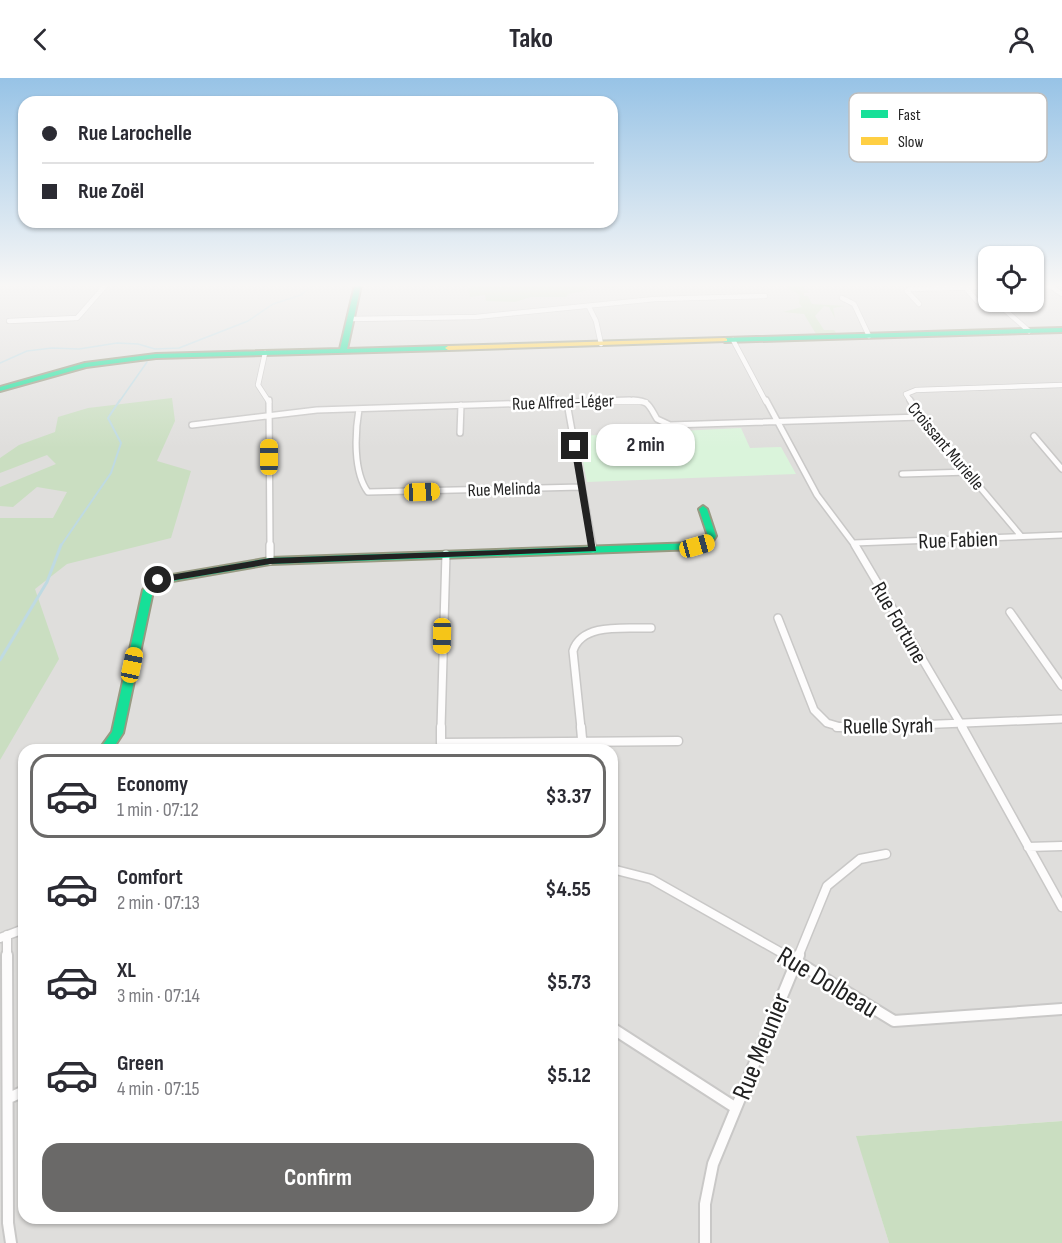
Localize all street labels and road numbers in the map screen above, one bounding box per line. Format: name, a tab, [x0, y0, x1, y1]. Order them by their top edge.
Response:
street label: Rue Alfred-Léger	[512, 390, 614, 415]
street label: Croissant Murielle	[903, 398, 988, 494]
street label: Rue Melinda	[467, 478, 541, 501]
street label: Rue Fabien	[918, 526, 998, 555]
street label: Rue Fortune	[865, 577, 933, 668]
street label: Ruelle Syrah	[843, 712, 933, 741]
street label: Rue Dolbeau	[771, 940, 884, 1025]
street label: Rue Meunier	[726, 988, 798, 1104]

